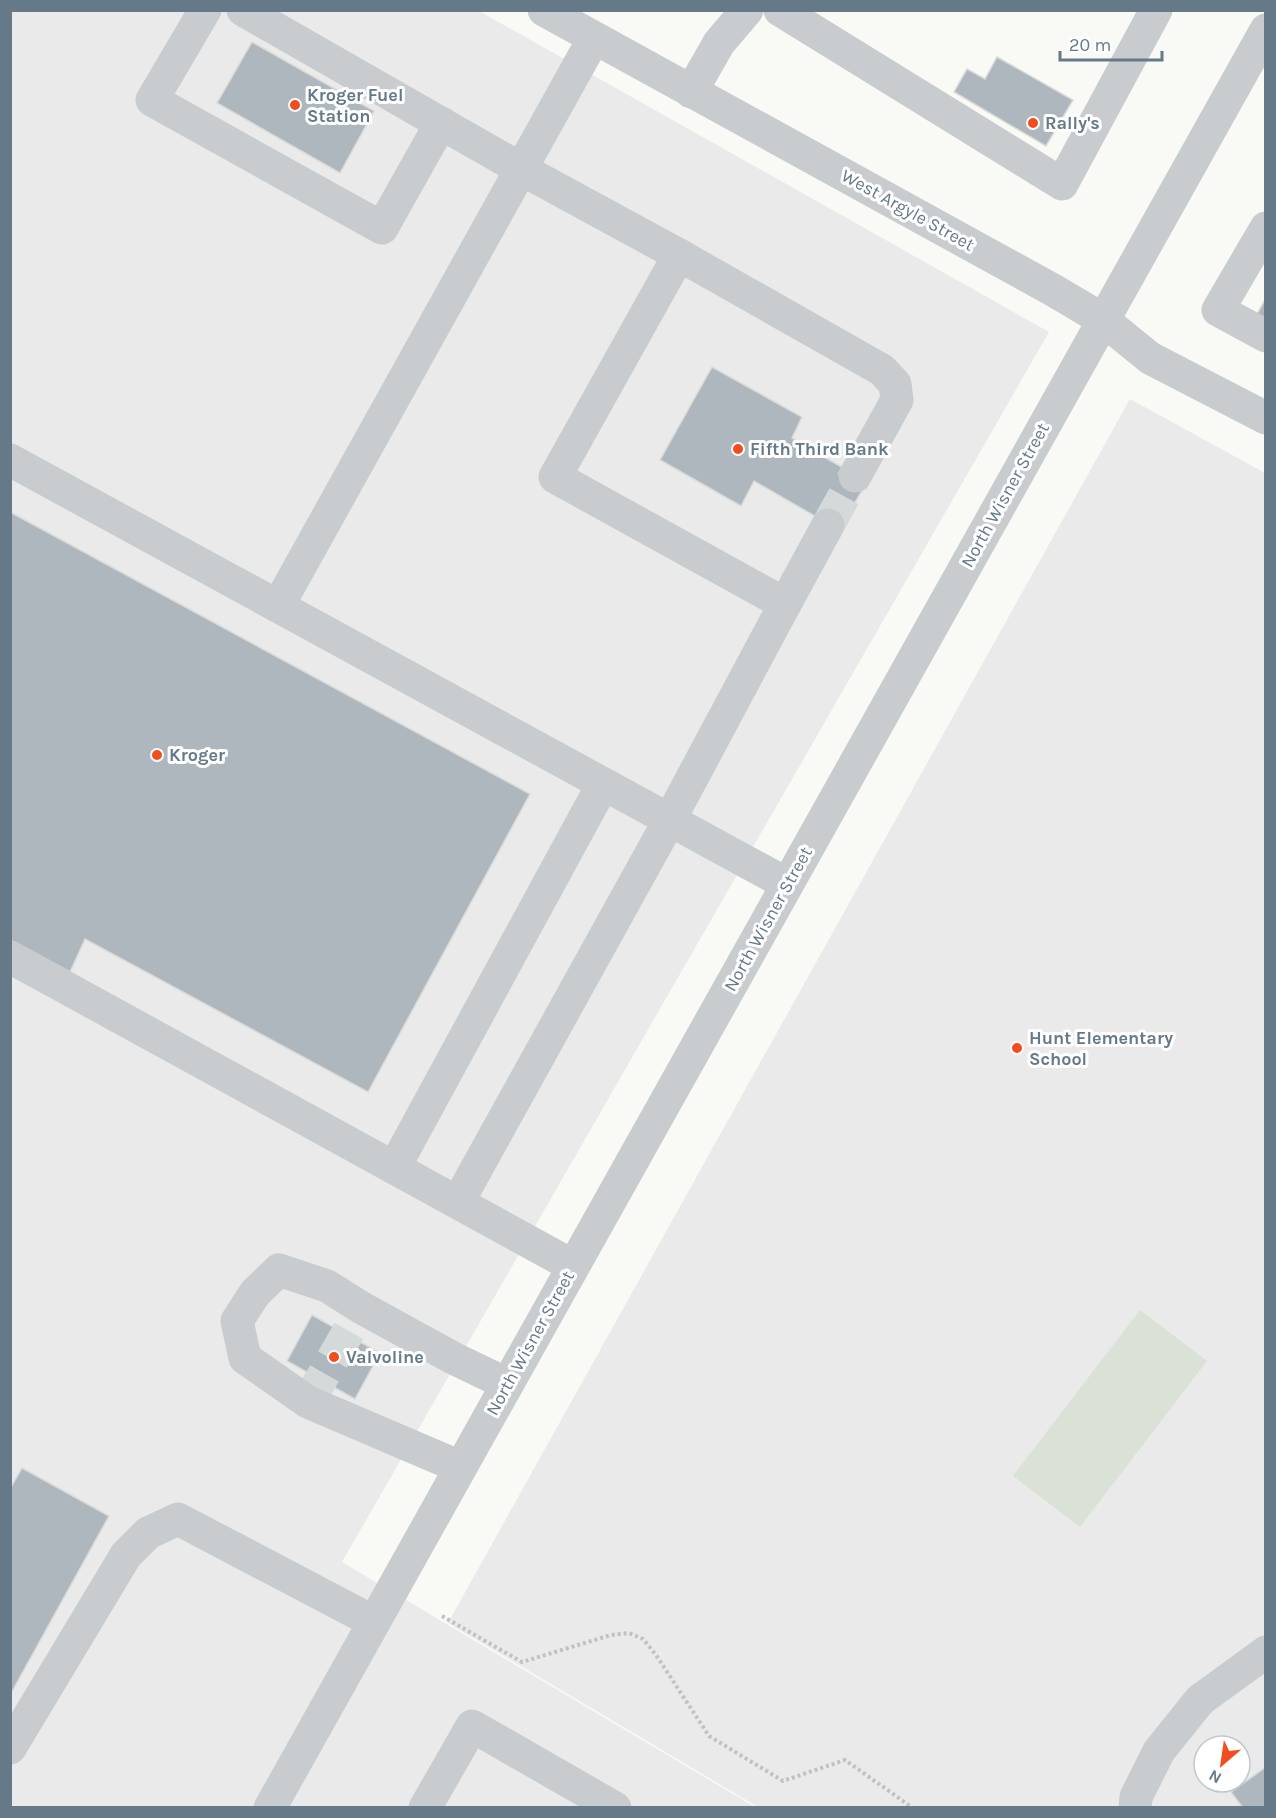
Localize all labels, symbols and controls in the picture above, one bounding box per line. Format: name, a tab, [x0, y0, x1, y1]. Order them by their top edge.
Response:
scale bar	[1060, 24, 1162, 62]
text: 20 m	[1069, 34, 1111, 56]
place label: Kroger Fuel Station	[307, 84, 403, 127]
marker: Kroger Fuel Station	[288, 98, 302, 112]
place label: Rally's	[1045, 112, 1100, 134]
marker: Rally's	[1026, 116, 1040, 130]
street label: West Argyle Street	[838, 164, 979, 256]
street label: North Wisner Street	[956, 419, 1054, 571]
place label: Fifth Third Bank	[750, 438, 889, 460]
marker: Fifth Third Bank	[731, 442, 745, 456]
place label: Kroger	[169, 744, 225, 766]
marker: Kroger	[150, 748, 164, 762]
street label: North Wisner Street	[719, 843, 817, 995]
place label: Hunt Elementary School	[1029, 1027, 1173, 1070]
marker: Hunt Elementary School	[1010, 1041, 1024, 1055]
street label: North Wisner Street	[481, 1267, 579, 1419]
place label: Valvoline	[346, 1346, 424, 1368]
marker: Valvoline	[327, 1350, 341, 1364]
north arrow	[1192, 1734, 1252, 1794]
text: N	[1205, 1766, 1225, 1788]

